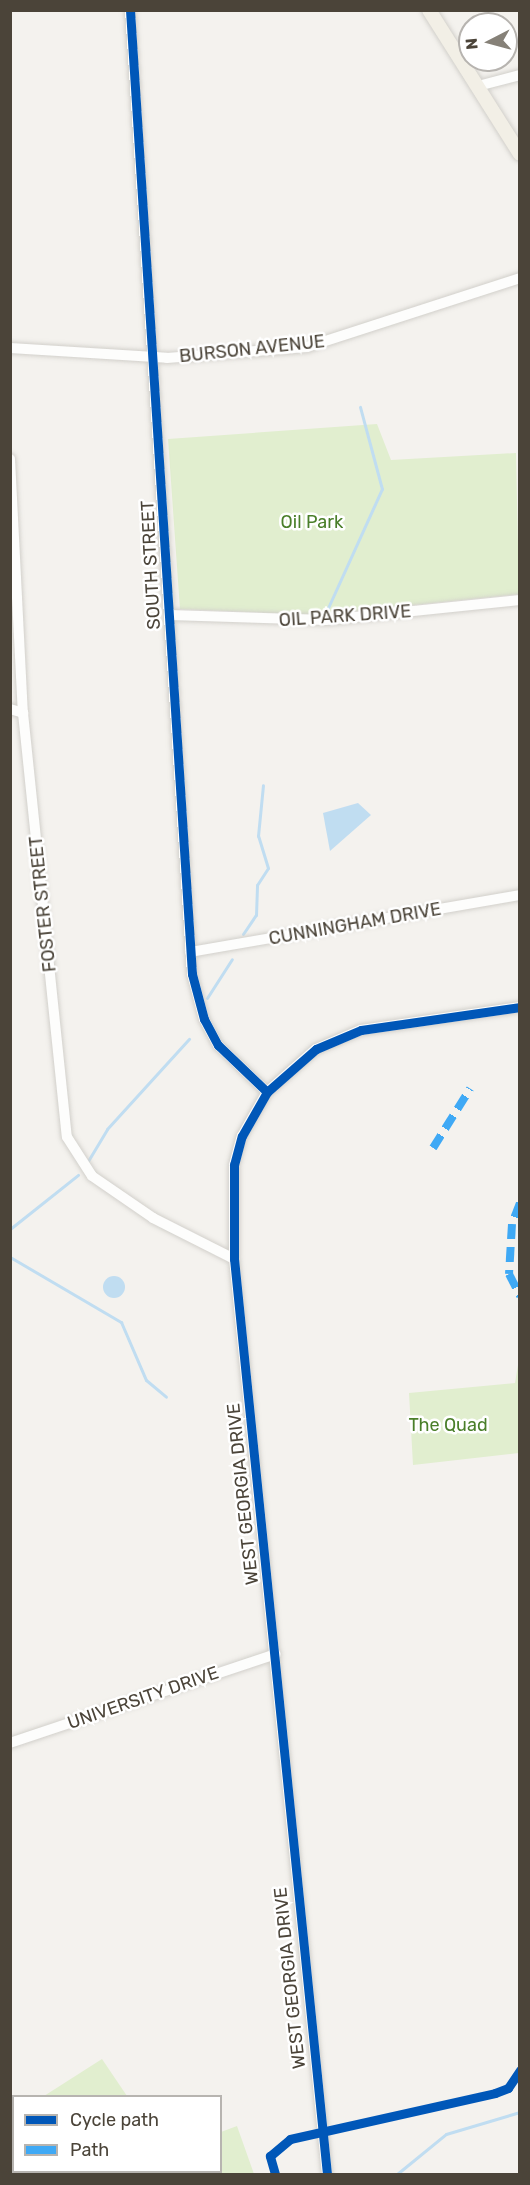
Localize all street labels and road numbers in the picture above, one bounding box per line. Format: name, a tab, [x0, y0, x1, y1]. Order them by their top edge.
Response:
street label: BURSON AVENUE	[178, 331, 326, 367]
street label: SOUTH STREET	[137, 500, 165, 630]
street label: OIL PARK DRIVE	[278, 601, 412, 631]
street label: FOSTER STREET	[25, 835, 61, 973]
street label: CUNNINGHAM DRIVE	[267, 898, 443, 950]
street label: WEST GEORGIA DRIVE	[223, 1402, 263, 1586]
street label: UNIVERSITY DRIVE	[64, 1662, 222, 1734]
street label: WEST GEORGIA DRIVE	[270, 1886, 310, 2070]

